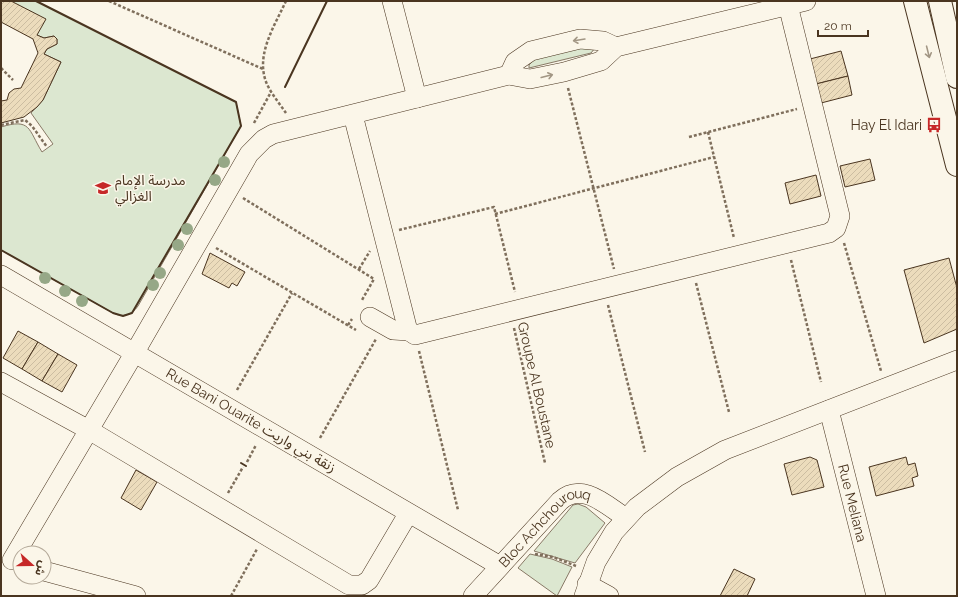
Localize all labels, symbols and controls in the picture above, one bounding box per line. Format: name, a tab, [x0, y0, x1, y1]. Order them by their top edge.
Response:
scale bar	[818, 12, 868, 38]
text: 20 m	[824, 19, 852, 33]
one-way arrow	[572, 36, 585, 44]
one-way arrow	[924, 46, 932, 59]
one-way arrow	[540, 72, 553, 79]
bus stop icon: Hay El Idari	[925, 116, 943, 134]
place label: Hay El Idari	[850, 117, 922, 133]
place label: مدرسة الإمام الغزالي	[115, 172, 186, 207]
school or university icon: مدرسة الإمام الغزالي	[94, 179, 112, 197]
street label: Groupe Al Boustane	[515, 320, 559, 450]
street label: Rue Bani Ouarite زنقة بني واريت	[162, 365, 339, 478]
street label: Rue Meliana	[835, 462, 870, 544]
street label: Bloc Achchourouq	[495, 485, 593, 570]
north arrow	[12, 545, 52, 585]
text: ش	[32, 559, 50, 578]

